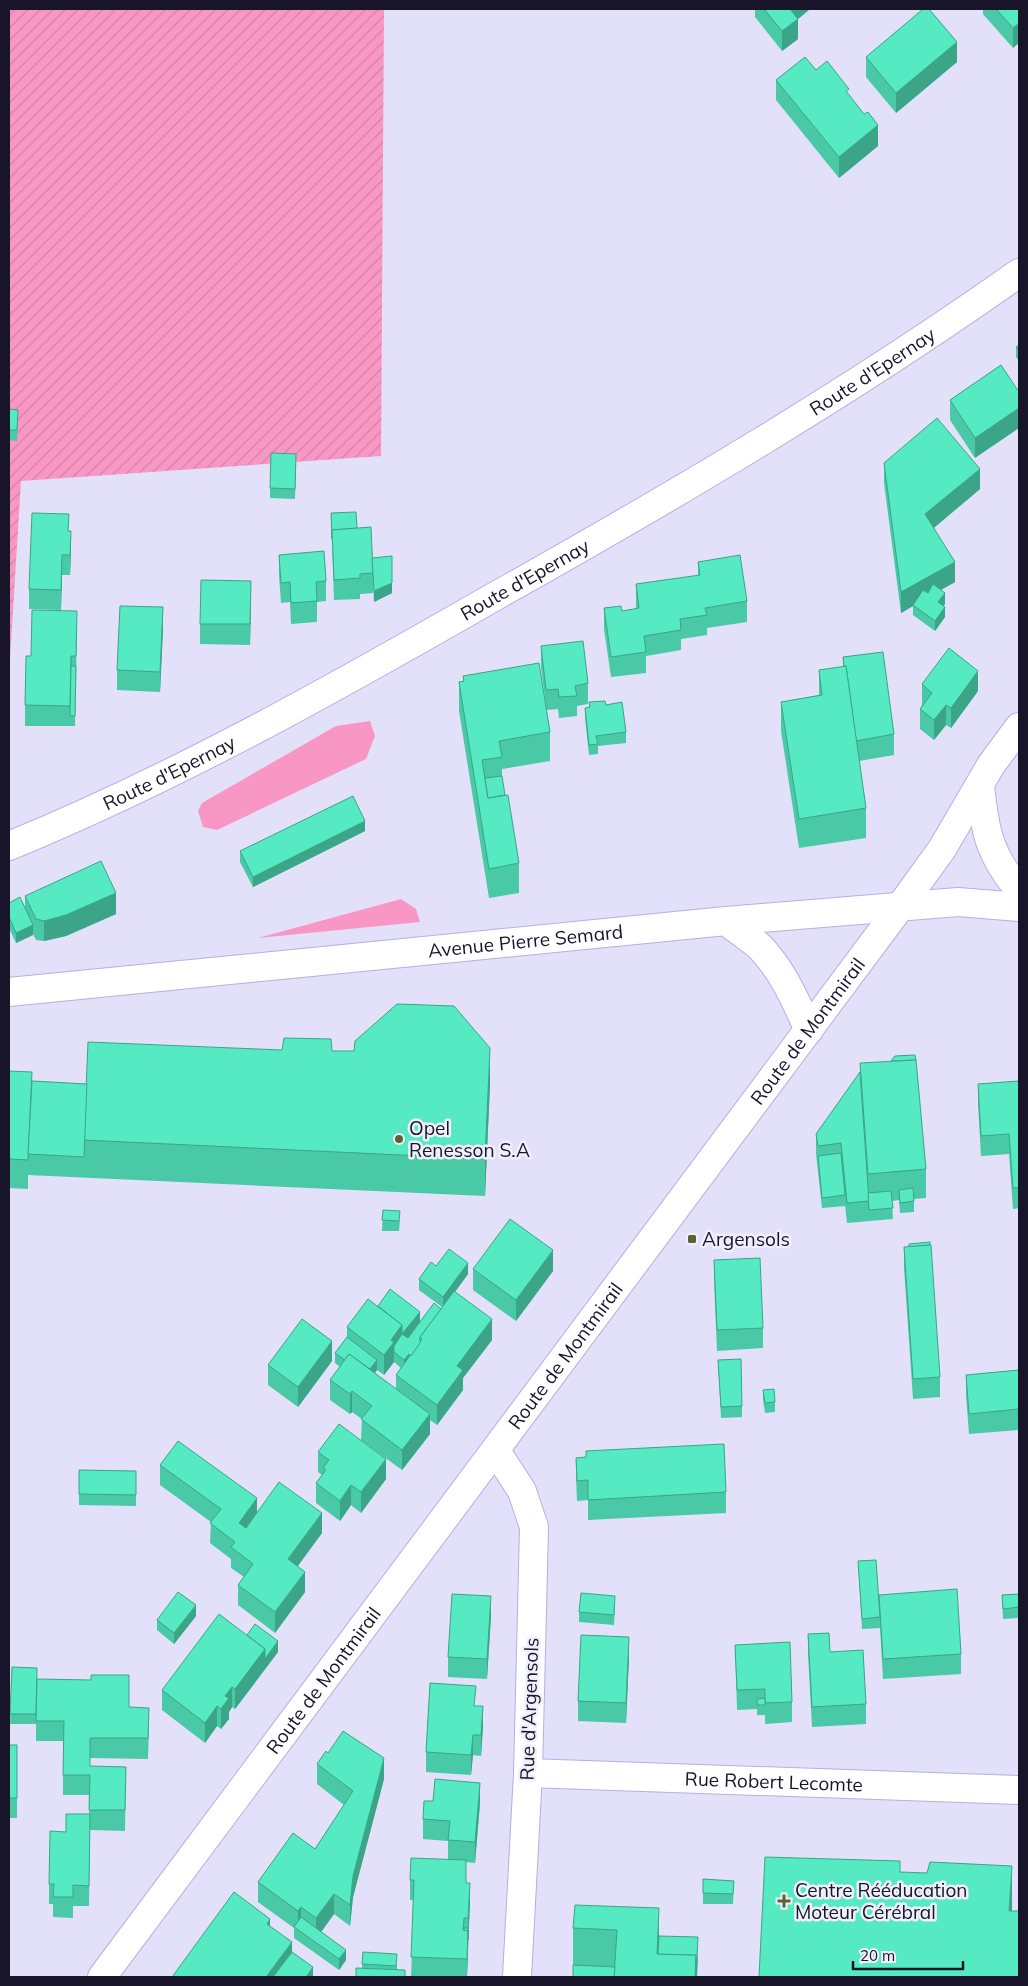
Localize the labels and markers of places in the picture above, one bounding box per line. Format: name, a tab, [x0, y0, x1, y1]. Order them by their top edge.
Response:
place label: Opel Renesson S.A	[409, 1116, 530, 1162]
marker: Opel Renesson S.A	[393, 1133, 405, 1145]
place label: Argensols	[702, 1227, 790, 1251]
marker: Argensols	[686, 1233, 698, 1245]
place label: Centre Rééducation Moteur Cérébral	[795, 1878, 967, 1924]
marker: Centre Rééducation Moteur Cérébral	[777, 1894, 791, 1908]

